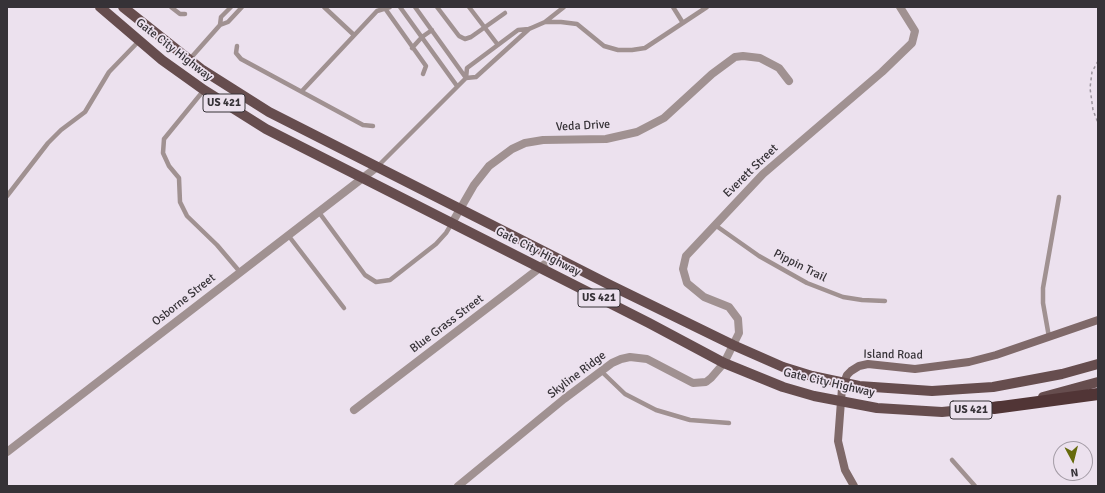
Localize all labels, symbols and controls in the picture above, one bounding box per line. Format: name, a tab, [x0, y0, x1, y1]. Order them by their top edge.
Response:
street label: Gate City Highway	[133, 16, 215, 84]
road number: US 421	[203, 94, 245, 112]
street label: Veda Drive	[556, 117, 610, 135]
street label: Everett Street	[721, 141, 781, 201]
street label: Gate City Highway	[493, 224, 583, 280]
street label: Pippin Trail	[771, 246, 829, 286]
street label: Osborne Street	[149, 271, 219, 329]
road number: US 421	[578, 289, 620, 307]
street label: Blue Grass Street	[407, 292, 487, 356]
street label: Island Road	[863, 347, 923, 363]
street label: Skyline Ridge	[545, 348, 609, 402]
street label: Gate City Highway	[782, 365, 876, 401]
road number: US 421	[950, 401, 992, 419]
north arrow	[1053, 441, 1093, 481]
text: N	[1070, 465, 1079, 479]

